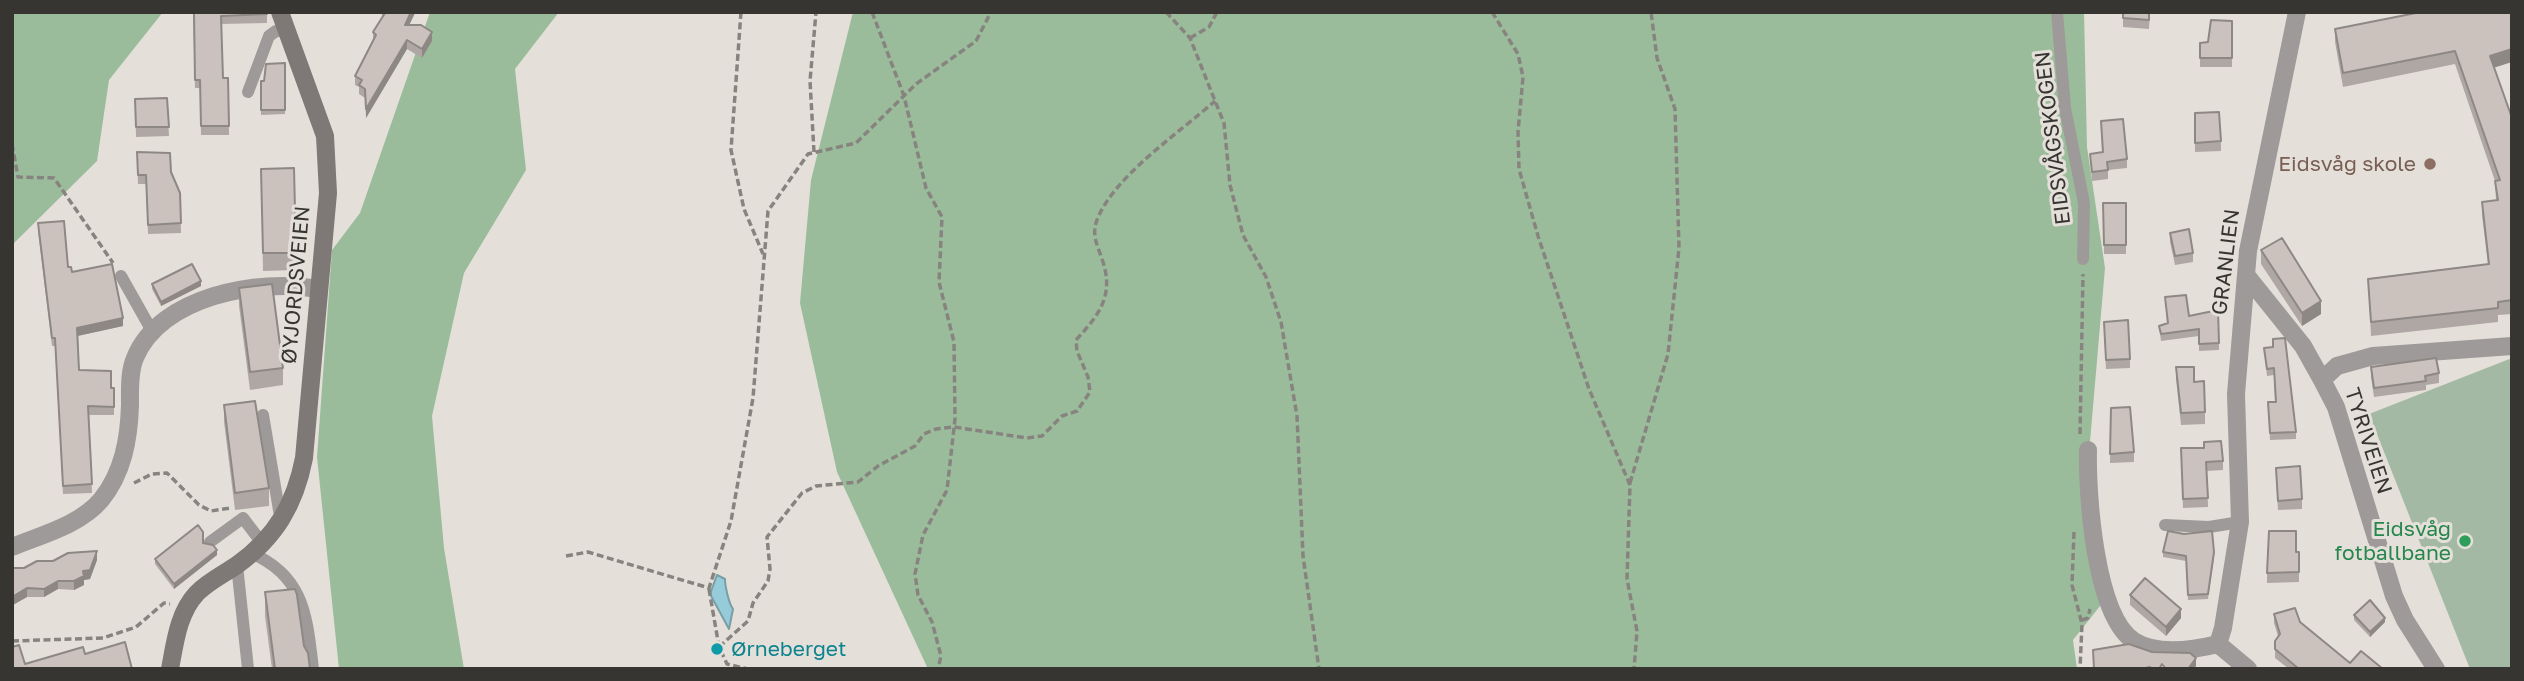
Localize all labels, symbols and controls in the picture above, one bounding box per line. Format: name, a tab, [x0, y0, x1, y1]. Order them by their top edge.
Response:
street label: EIDSVÅGSKOGEN	[2030, 50, 2076, 226]
place label: Eidsvåg skole	[2278, 151, 2416, 177]
marker: Eidsvåg skole	[2422, 156, 2438, 172]
street label: ØYJORDSVEIEN	[277, 205, 315, 365]
street label: GRANLIEN	[2207, 208, 2245, 316]
street label: TYRIVEIEN	[2339, 385, 2397, 497]
place label: Eidsvåg fotballbane	[2334, 516, 2451, 566]
marker: Eidsvåg fotballbane	[2457, 533, 2473, 549]
place label: Ørneberget	[731, 636, 846, 662]
marker: Ørneberget	[709, 641, 725, 657]

